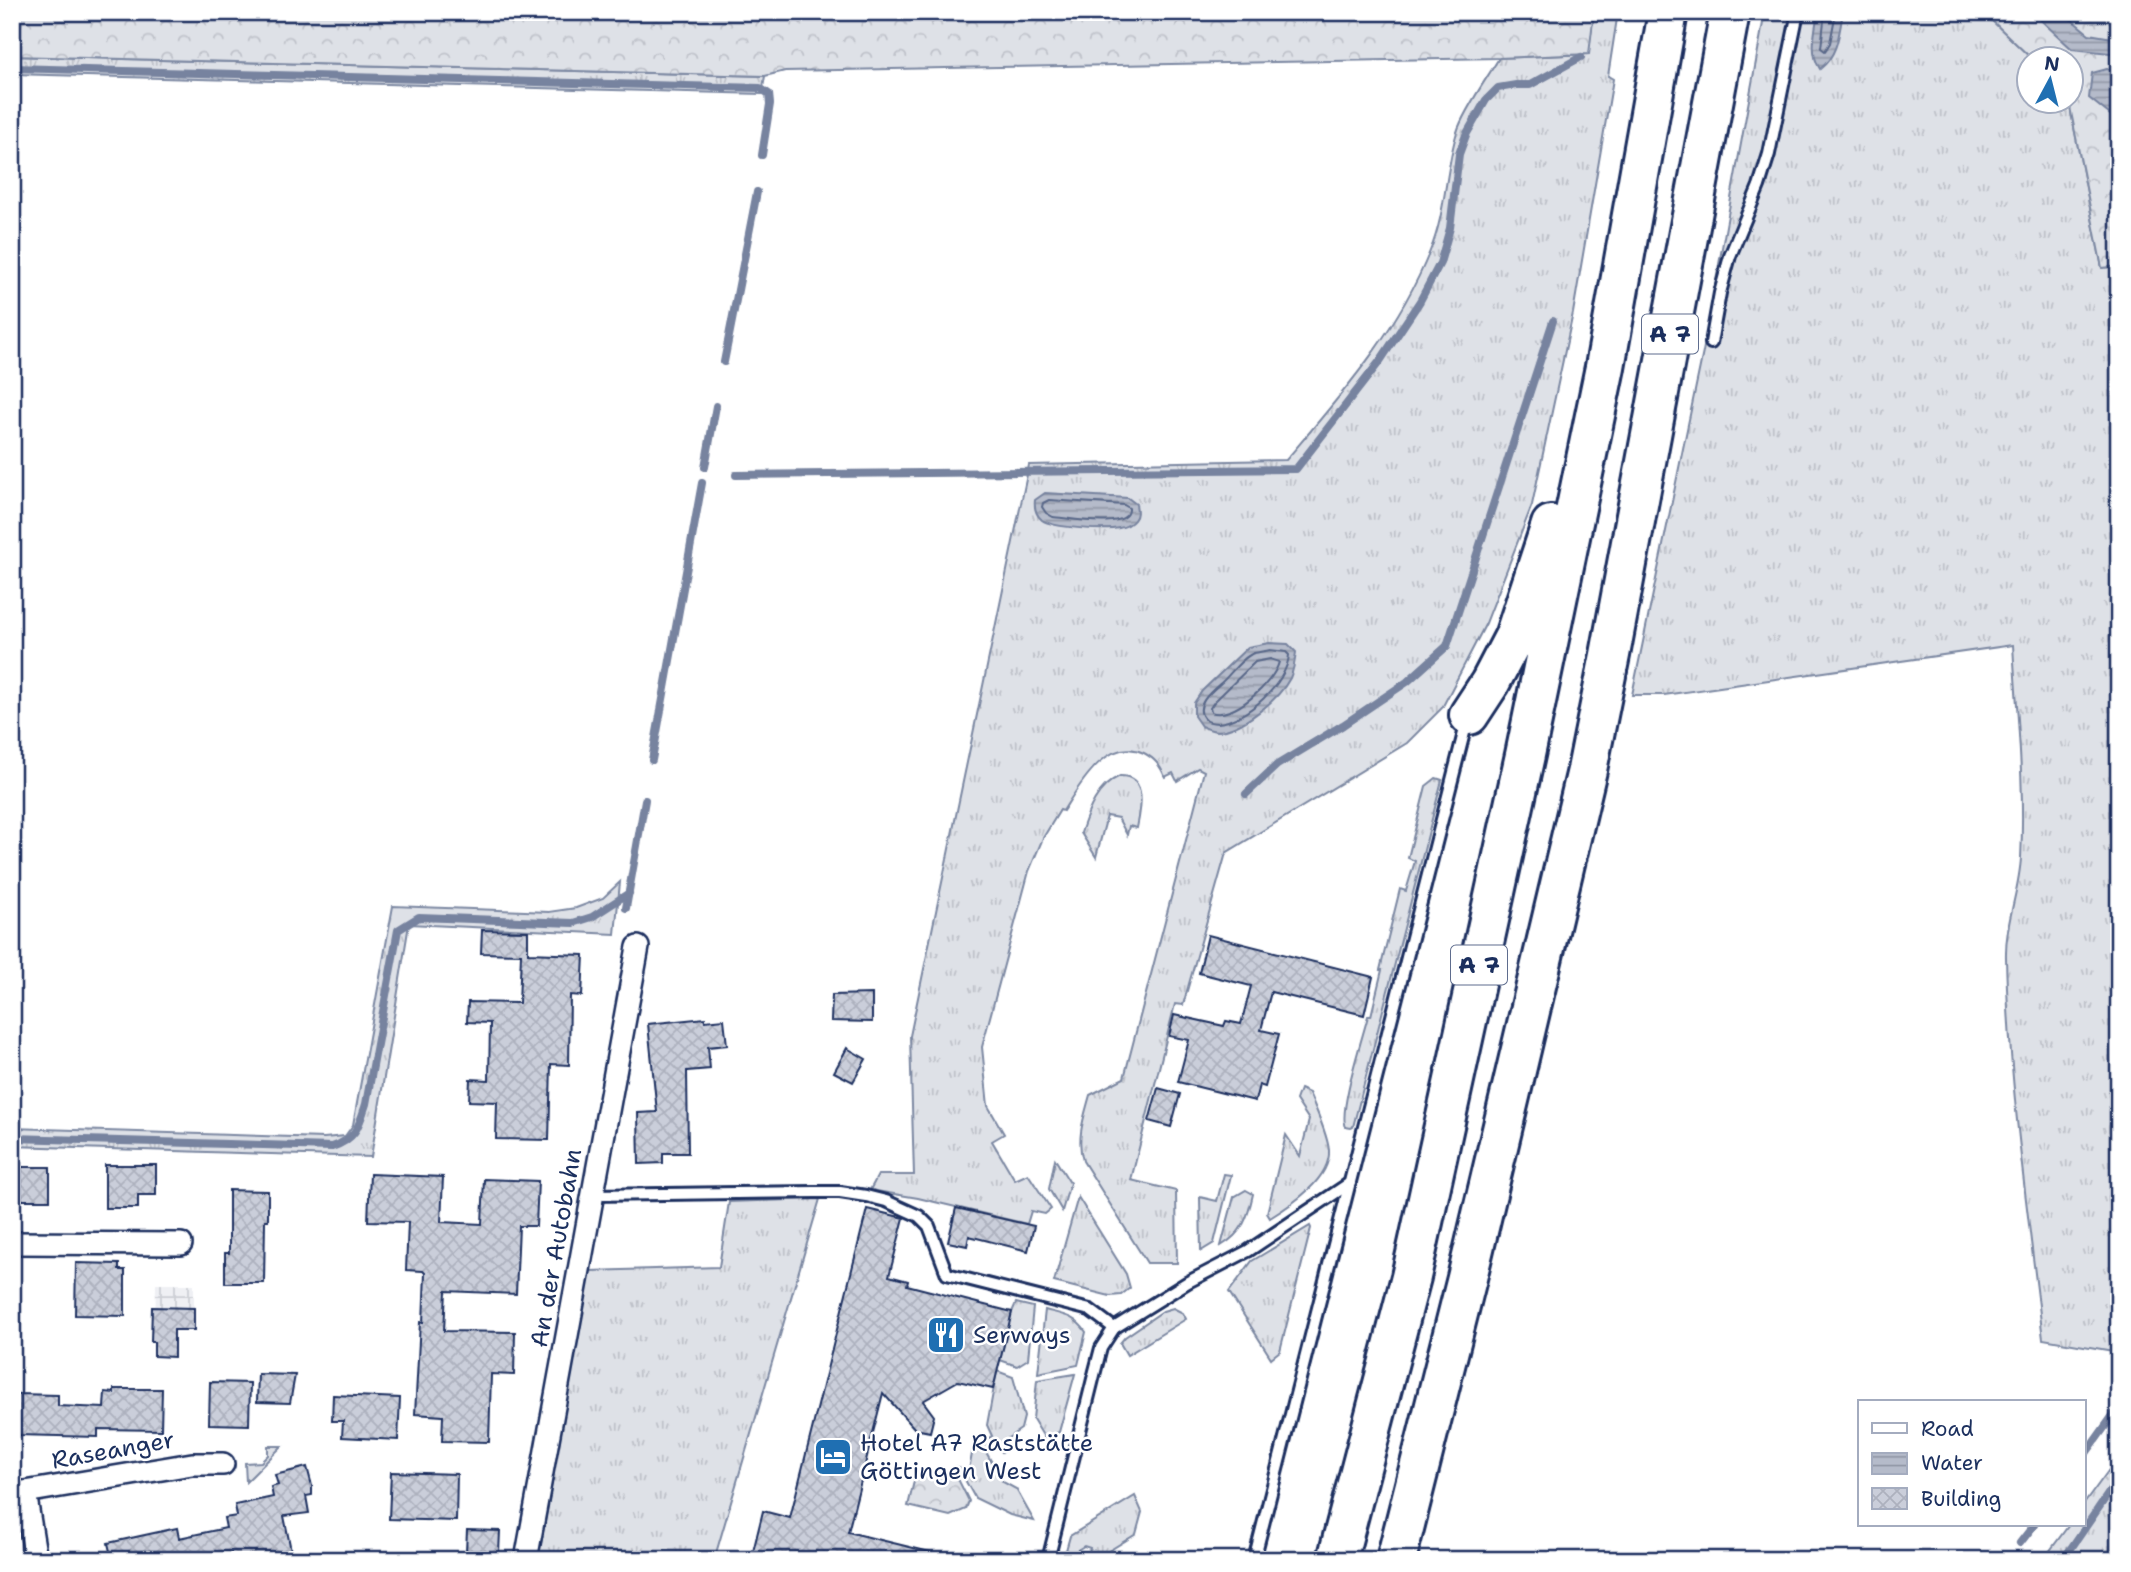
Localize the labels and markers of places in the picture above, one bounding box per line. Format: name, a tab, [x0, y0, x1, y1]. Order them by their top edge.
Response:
restaurant icon: Serways	[925, 1314, 967, 1356]
place label: Serways	[973, 1319, 1071, 1351]
place label: Hotel A7 Raststätte Göttingen West	[860, 1427, 1093, 1487]
hotel icon: Hotel A7 Raststätte Göttingen West	[812, 1436, 854, 1478]

